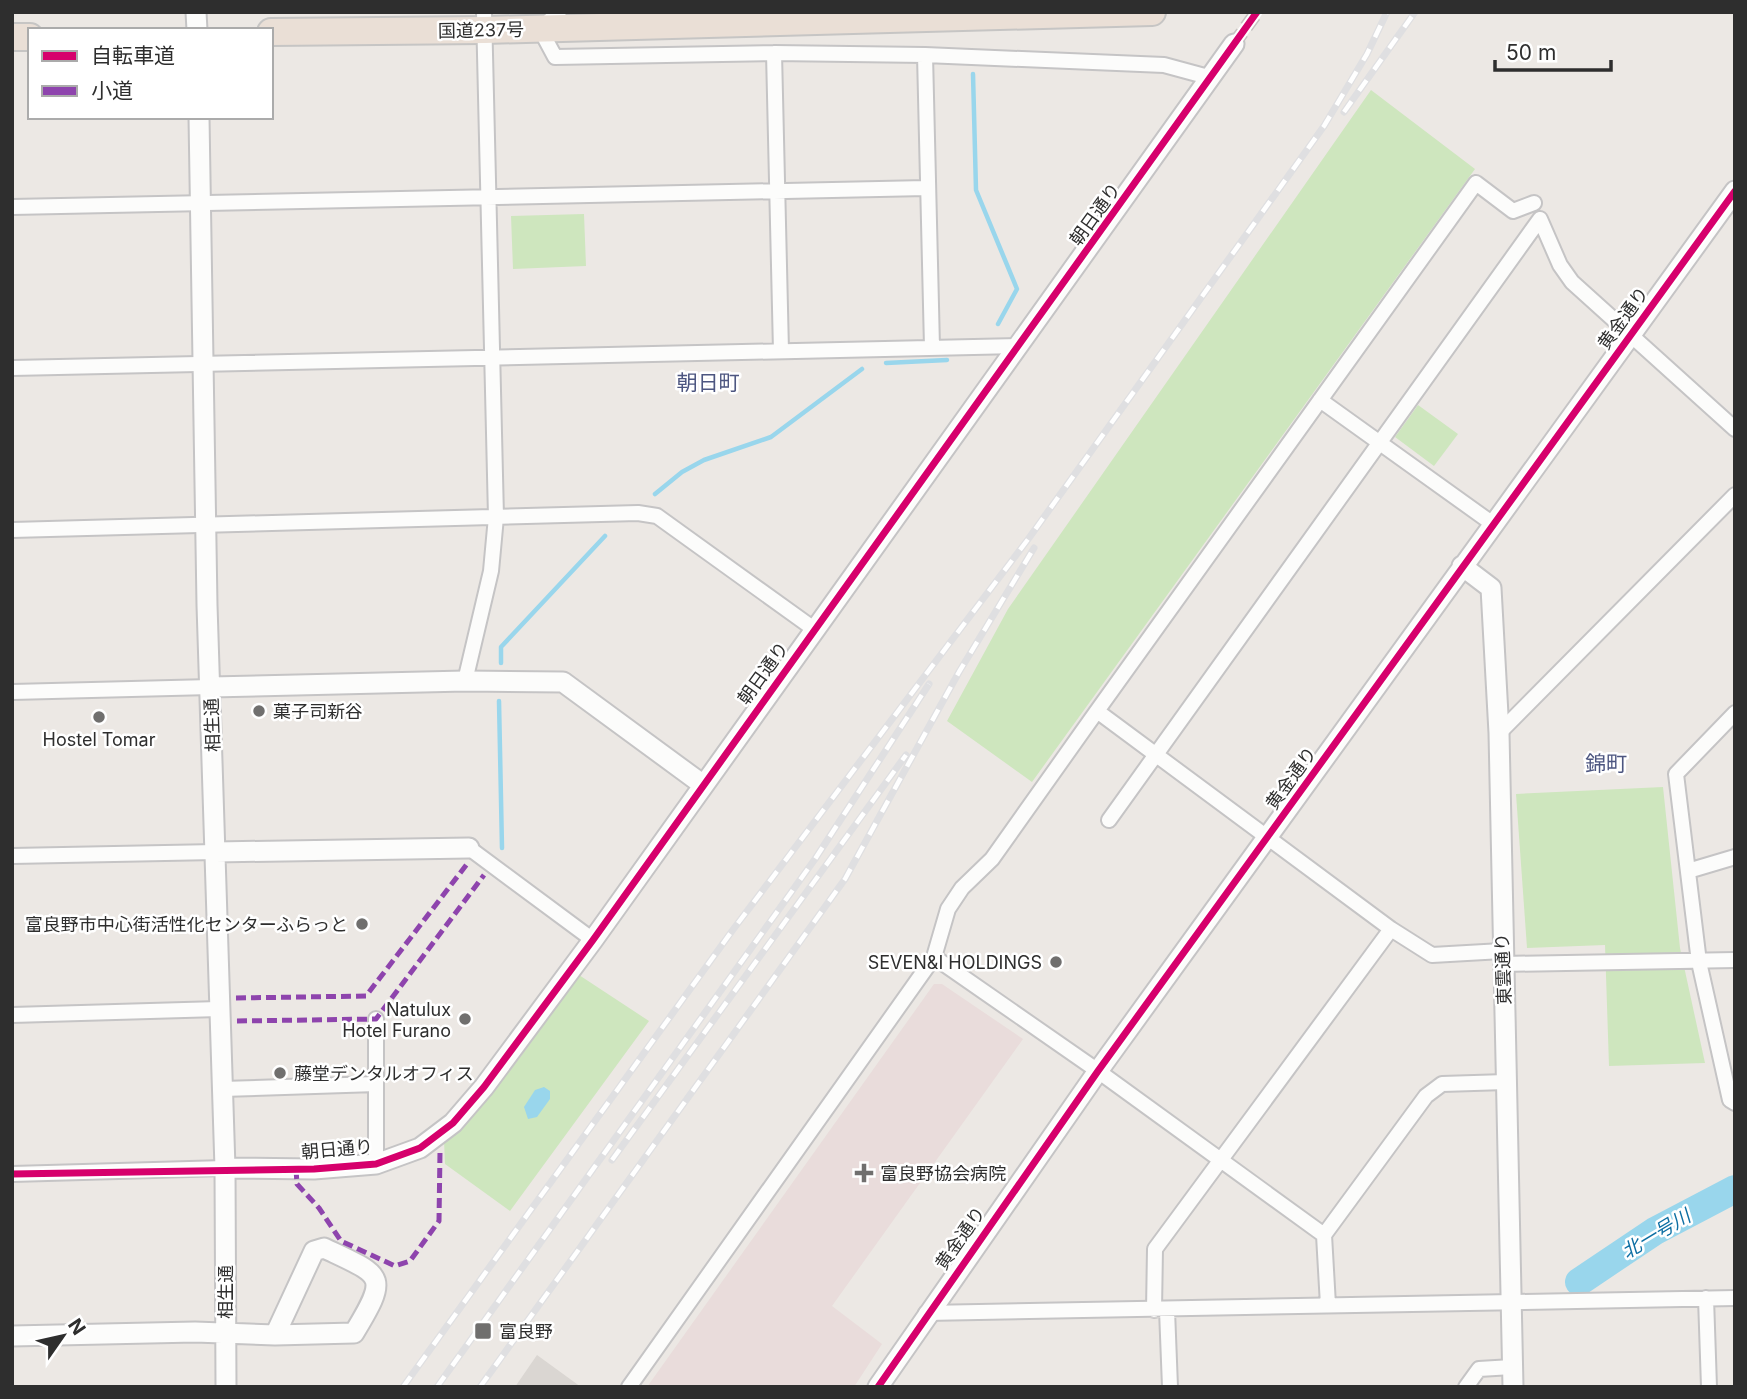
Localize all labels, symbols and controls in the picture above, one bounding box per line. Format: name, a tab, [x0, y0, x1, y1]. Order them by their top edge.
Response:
street label: 国道237号	[438, 19, 524, 41]
legend	[28, 28, 273, 119]
scale bar	[1495, 28, 1610, 72]
text: 50 m	[1506, 40, 1556, 65]
text: 自転車道	[91, 43, 175, 68]
text: 小道	[91, 78, 133, 103]
street label: 朝日通り	[1065, 179, 1125, 249]
street label: 黄金通り	[1593, 283, 1653, 353]
district label: 朝日町	[677, 370, 740, 395]
street label: 朝日通り	[733, 638, 793, 708]
street label: 相生通	[201, 698, 223, 752]
place label: 菓子司新谷	[273, 701, 363, 722]
marker: 菓子司新谷	[251, 703, 267, 719]
marker: Hostel Tomar	[91, 709, 107, 725]
place label: Hostel Tomar	[43, 729, 156, 750]
street label: 黄金通り	[1261, 743, 1321, 813]
district label: 錦町	[1585, 751, 1627, 776]
place label: 富良野市中心街活性化センターふらっと	[25, 914, 348, 935]
marker: 富良野市中心街活性化センターふらっと	[354, 916, 370, 932]
street label: 東雲通り	[1491, 933, 1515, 1005]
place label: SEVEN&I HOLDINGS	[868, 952, 1042, 973]
marker: SEVEN&I HOLDINGS	[1048, 954, 1064, 970]
place label: Natulux Hotel Furano	[342, 999, 451, 1041]
marker: Natulux Hotel Furano	[457, 1011, 473, 1027]
place label: 藤堂デンタルオフィス	[294, 1063, 474, 1084]
marker: 藤堂デンタルオフィス	[272, 1065, 288, 1081]
street label: 朝日通り	[300, 1135, 374, 1163]
marker: 富良野協会病院	[854, 1163, 874, 1183]
place label: 富良野協会病院	[880, 1163, 1006, 1184]
street label: 黄金通り	[931, 1202, 989, 1274]
water label: 北一号川	[1617, 1204, 1696, 1263]
street label: 相生通	[215, 1265, 236, 1319]
north arrow	[28, 1301, 98, 1371]
text: N	[63, 1314, 90, 1339]
marker: 富良野	[473, 1321, 493, 1341]
place label: 富良野	[499, 1321, 553, 1342]

